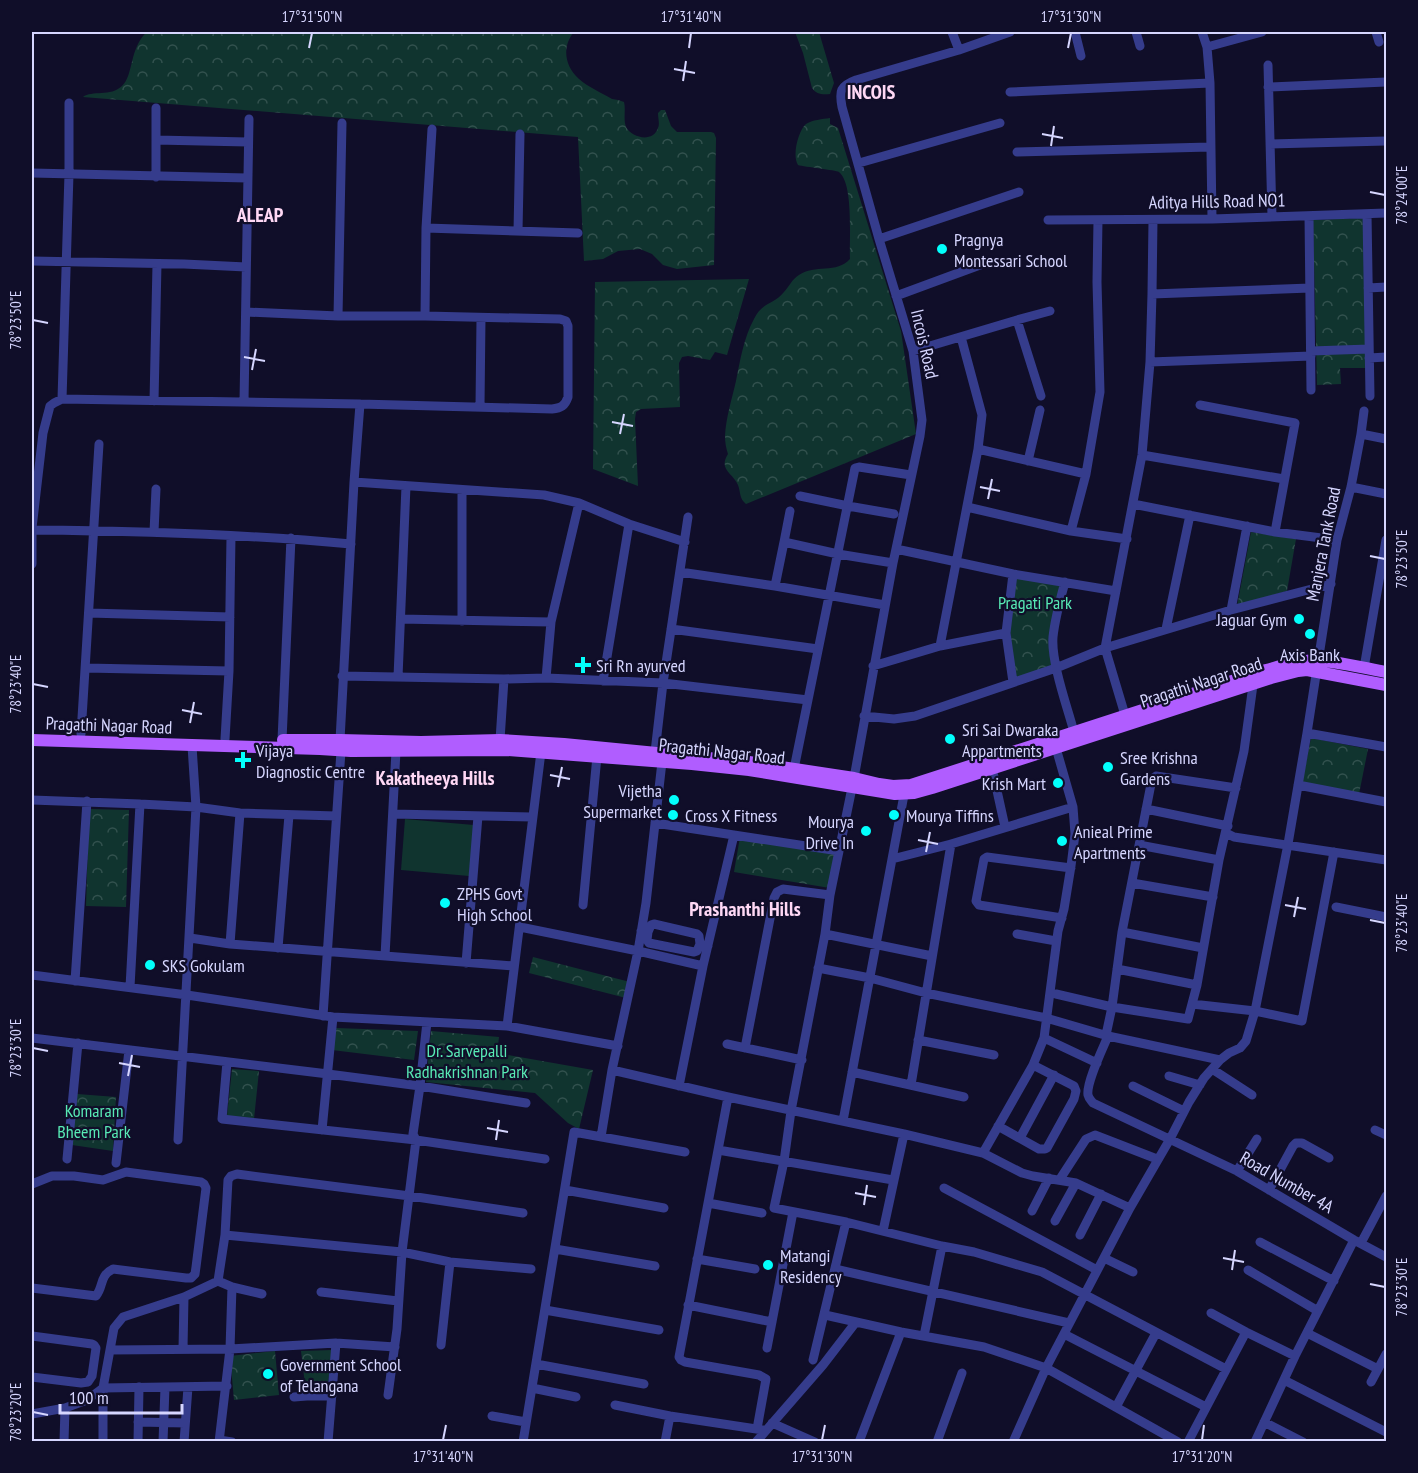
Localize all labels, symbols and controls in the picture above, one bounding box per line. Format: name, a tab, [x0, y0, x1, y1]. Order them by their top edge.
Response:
text: 17°31'50"N	[282, 7, 342, 26]
text: 17°31'40"N	[661, 7, 721, 26]
text: 17°31'30"N	[1041, 7, 1101, 26]
district label: INCOIS	[847, 79, 896, 105]
text: 78°24'00"E	[1392, 165, 1411, 225]
street label: Aditya Hills Road NO1	[1148, 188, 1286, 214]
district label: ALEAP	[236, 202, 284, 228]
place label: Pragnya Montessari School	[954, 228, 1068, 272]
marker: Pragnya Montessari School	[935, 242, 949, 256]
text: 78°23'50"E	[6, 290, 25, 350]
street label: Incois Road	[906, 307, 944, 381]
street label: Manjera Tank Road	[1301, 485, 1345, 603]
text: 78°23'50"E	[1392, 529, 1411, 589]
park label: Pragati Park	[998, 591, 1072, 614]
place label: Jaguar Gym	[1216, 608, 1287, 631]
marker: Jaguar Gym	[1292, 612, 1306, 626]
marker: Axis Bank	[1303, 627, 1317, 641]
place label: Axis Bank	[1280, 643, 1340, 666]
street label: Pragathi Nagar Road	[1137, 651, 1265, 713]
text: 78°23'40"E	[6, 654, 25, 714]
place label: Sri Rn ayurved	[596, 654, 686, 677]
marker: Sri Rn ayurved	[574, 656, 592, 674]
street label: Pragathi Nagar Road	[45, 711, 173, 739]
place label: Sri Sai Dwaraka Appartments	[962, 718, 1059, 762]
marker: Sri Sai Dwaraka Appartments	[943, 732, 957, 746]
street label: Pragathi Nagar Road	[658, 733, 786, 769]
place label: Vijaya Diagnostic Centre	[255, 739, 365, 783]
place label: Sree Krishna Gardens	[1120, 746, 1198, 790]
marker: Vijaya Diagnostic Centre	[234, 751, 252, 769]
marker: Sree Krishna Gardens	[1101, 760, 1115, 774]
district label: Kakatheeya Hills	[376, 765, 494, 791]
place label: Krish Mart	[982, 772, 1046, 795]
marker: Krish Mart	[1051, 776, 1065, 790]
place label: Vijetha Supermarket	[583, 779, 662, 823]
marker: Vijetha Supermarket	[667, 793, 681, 807]
place label: Cross X Fitness	[685, 804, 777, 827]
place label: Mourya Tiffins	[906, 804, 994, 827]
marker: Cross X Fitness	[666, 808, 680, 822]
marker: Mourya Tiffins	[887, 808, 901, 822]
place label: Mourya Drive In	[805, 810, 854, 854]
place label: Anieal Prime Apartments	[1074, 820, 1153, 864]
marker: Mourya Drive In	[859, 824, 873, 838]
marker: Anieal Prime Apartments	[1055, 834, 1069, 848]
place label: ZPHS Govt High School	[457, 882, 533, 926]
text: 78°23'40"E	[1392, 893, 1411, 953]
marker: ZPHS Govt High School	[438, 896, 452, 910]
district label: Prashanthi Hills	[689, 896, 801, 922]
place label: SKS Gokulam	[162, 954, 245, 977]
marker: SKS Gokulam	[143, 958, 157, 972]
text: 78°23'30"E	[6, 1018, 25, 1078]
park label: Dr. Sarvepalli Radhakrishnan Park	[406, 1039, 528, 1083]
park label: Komaram Bheem Park	[57, 1099, 131, 1143]
street label: Road Number 4A	[1236, 1146, 1338, 1218]
place label: Matangi Residency	[780, 1244, 842, 1288]
text: 78°23'30"E	[1392, 1257, 1411, 1317]
marker: Matangi Residency	[761, 1258, 775, 1272]
place label: Government School of Telangana	[280, 1353, 402, 1397]
marker: Government School of Telangana	[261, 1367, 275, 1381]
scale bar	[60, 1377, 182, 1415]
text: 78°23'20"E	[6, 1382, 25, 1442]
text: 100 m	[69, 1386, 109, 1409]
text: 17°31'40"N	[413, 1447, 473, 1466]
text: 17°31'30"N	[792, 1447, 852, 1466]
text: 17°31'20"N	[1172, 1447, 1232, 1466]

